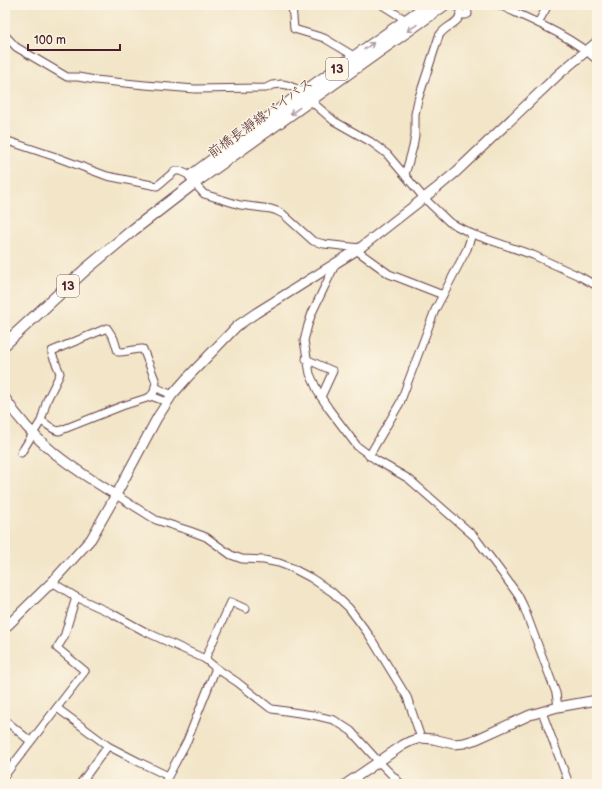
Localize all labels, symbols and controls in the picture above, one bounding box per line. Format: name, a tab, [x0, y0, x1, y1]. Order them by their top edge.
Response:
one-way arrow	[407, 24, 418, 32]
scale bar	[28, 26, 120, 52]
text: 100 m	[34, 33, 66, 48]
one-way arrow	[363, 42, 374, 50]
road number: 13	[326, 58, 348, 80]
street label: 前橋長瀞線バイパス	[204, 74, 316, 162]
one-way arrow	[289, 107, 300, 115]
road number: 13	[57, 275, 79, 297]

